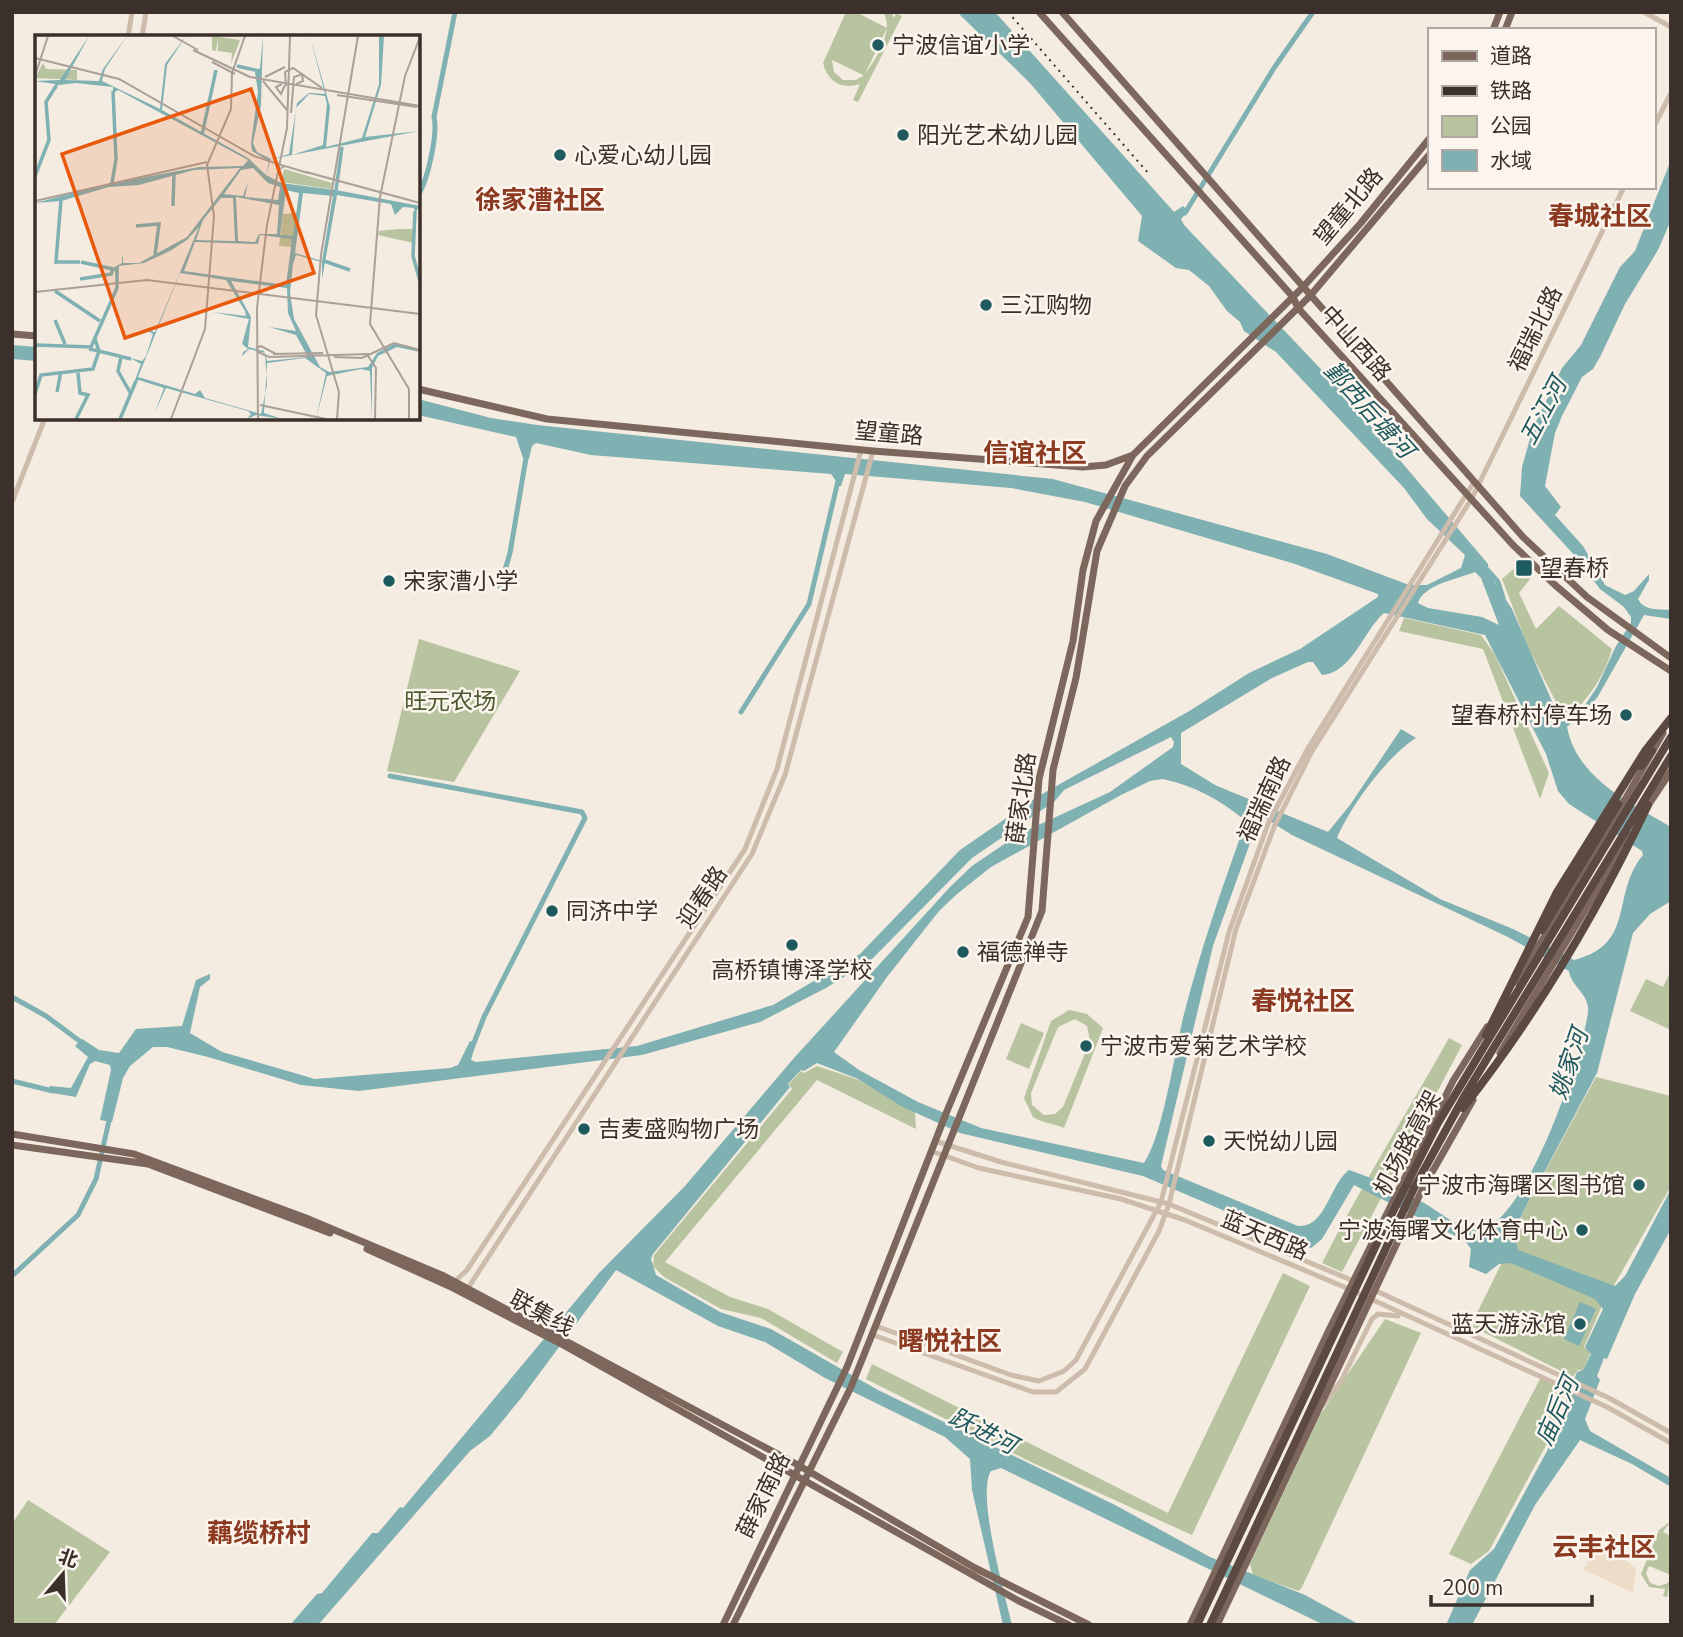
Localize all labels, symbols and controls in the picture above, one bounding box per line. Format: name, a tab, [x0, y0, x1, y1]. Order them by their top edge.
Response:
legend	[1428, 28, 1655, 189]
place label: 宁波信谊小学	[892, 30, 1030, 61]
inset map	[35, 35, 420, 420]
marker: 宁波信谊小学	[870, 37, 886, 53]
text: 道路	[1490, 42, 1532, 70]
text: 铁路	[1490, 77, 1532, 105]
text: 公园	[1490, 112, 1532, 140]
place label: 阳光艺术幼儿园	[917, 120, 1078, 151]
marker: 阳光艺术幼儿园	[895, 127, 911, 143]
place label: 心爱心幼儿园	[574, 140, 712, 171]
marker: 心爱心幼儿园	[552, 147, 568, 163]
text: 水域	[1490, 147, 1532, 175]
street label: 望童北路	[1307, 161, 1390, 252]
district label: 徐家漕社区	[475, 183, 605, 218]
district label: 春城社区	[1548, 199, 1652, 234]
street label: 福瑞北路	[1501, 281, 1570, 377]
place label: 三江购物	[1000, 290, 1092, 321]
marker: 三江购物	[978, 297, 994, 313]
street label: 中山西路	[1313, 299, 1398, 388]
water label: 鄞西后塘河	[1317, 355, 1424, 468]
water label: 五江河	[1512, 368, 1576, 450]
street label: 望童路	[853, 415, 925, 452]
district label: 信谊社区	[983, 436, 1087, 471]
place label: 望春桥	[1540, 553, 1609, 584]
marker: 望春桥	[1514, 558, 1534, 578]
place label: 宋家漕小学	[403, 566, 518, 597]
marker: 宋家漕小学	[381, 573, 397, 589]
park label: 旺元农场	[404, 686, 496, 717]
place label: 望春桥村停车场	[1451, 700, 1612, 731]
marker: 望春桥村停车场	[1618, 707, 1634, 723]
street label: 薛家北路	[1000, 750, 1043, 846]
street label: 福瑞南路	[1231, 751, 1298, 847]
street label: 迎春路	[670, 860, 735, 935]
place label: 同济中学	[566, 896, 658, 927]
marker: 同济中学	[544, 903, 560, 919]
marker: 高桥镇博泽学校	[784, 937, 800, 953]
place label: 福德禅寺	[977, 937, 1069, 968]
marker: 福德禅寺	[955, 944, 971, 960]
place label: 高桥镇博泽学校	[712, 955, 873, 986]
district label: 春悦社区	[1251, 984, 1355, 1019]
water label: 姚家河	[1542, 1021, 1597, 1103]
place label: 宁波市爱菊艺术学校	[1100, 1031, 1307, 1062]
marker: 宁波市爱菊艺术学校	[1078, 1038, 1094, 1054]
street label: 机场路高架	[1367, 1085, 1448, 1201]
place label: 吉麦盛购物广场	[598, 1114, 759, 1145]
marker: 吉麦盛购物广场	[576, 1121, 592, 1137]
place label: 天悦幼儿园	[1223, 1126, 1338, 1157]
marker: 天悦幼儿园	[1201, 1133, 1217, 1149]
place label: 宁波市海曙区图书馆	[1418, 1170, 1625, 1201]
marker: 宁波市海曙区图书馆	[1631, 1177, 1647, 1193]
street label: 蓝天西路	[1216, 1203, 1313, 1268]
place label: 宁波海曙文化体育中心	[1338, 1215, 1568, 1246]
marker: 宁波海曙文化体育中心	[1574, 1222, 1590, 1238]
street label: 联集线	[504, 1284, 580, 1343]
place label: 蓝天游泳馆	[1451, 1309, 1566, 1340]
marker: 蓝天游泳馆	[1572, 1316, 1588, 1332]
district label: 曙悦社区	[898, 1324, 1002, 1359]
water label: 庙后河	[1528, 1368, 1588, 1450]
water label: 跃进河	[944, 1400, 1026, 1463]
street label: 薛家南路	[729, 1447, 798, 1543]
district label: 藕缆桥村	[207, 1516, 311, 1551]
district label: 云丰社区	[1552, 1530, 1656, 1565]
north arrow	[28, 1539, 98, 1609]
text: 北	[55, 1543, 81, 1574]
scale bar	[1431, 1564, 1592, 1608]
text: 200 m	[1442, 1574, 1503, 1602]

